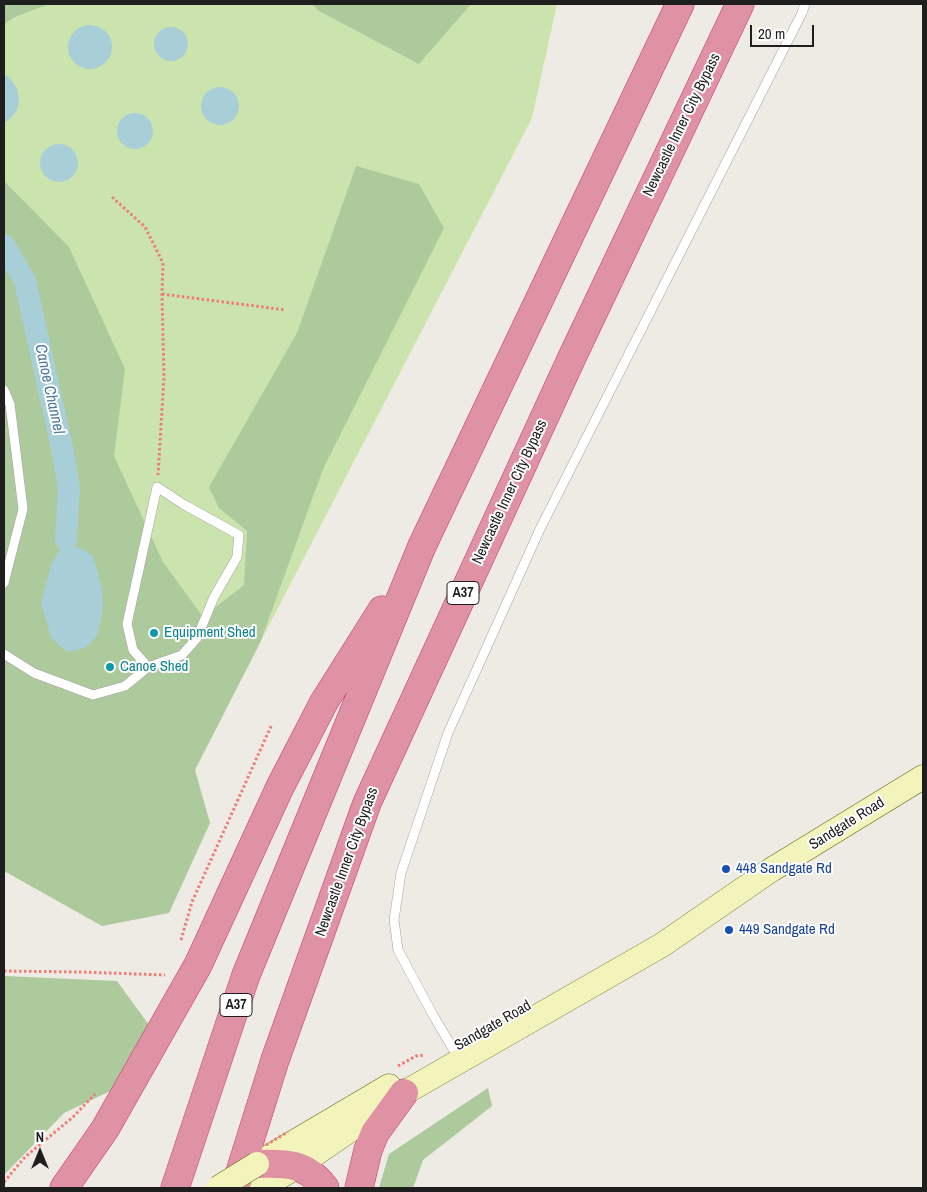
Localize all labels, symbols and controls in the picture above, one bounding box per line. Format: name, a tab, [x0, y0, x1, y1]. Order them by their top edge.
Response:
scale bar	[752, 15, 816, 47]
text: 20 m	[758, 23, 785, 44]
street label: Newcastle Inner City Bypass	[639, 50, 725, 200]
water label: Canoe Channel	[30, 342, 68, 436]
street label: Newcastle Inner City Bypass	[469, 417, 551, 567]
road number: A37	[447, 582, 479, 604]
place label: Equipment Shed	[164, 624, 256, 642]
marker: Equipment Shed	[148, 627, 160, 639]
place label: Canoe Shed	[120, 658, 188, 676]
marker: Canoe Shed	[104, 661, 116, 673]
street label: Newcastle Inner City Bypass	[312, 785, 382, 939]
street label: Sandgate Road	[806, 794, 888, 854]
place label: 448 Sandgate Rd	[736, 860, 832, 878]
marker: 448 Sandgate Rd	[720, 863, 732, 875]
place label: 449 Sandgate Rd	[739, 921, 835, 939]
marker: 449 Sandgate Rd	[723, 924, 735, 936]
road number: A37	[220, 994, 252, 1016]
street label: Sandgate Road	[451, 997, 535, 1055]
north arrow	[15, 1127, 65, 1177]
text: N	[36, 1128, 44, 1146]

